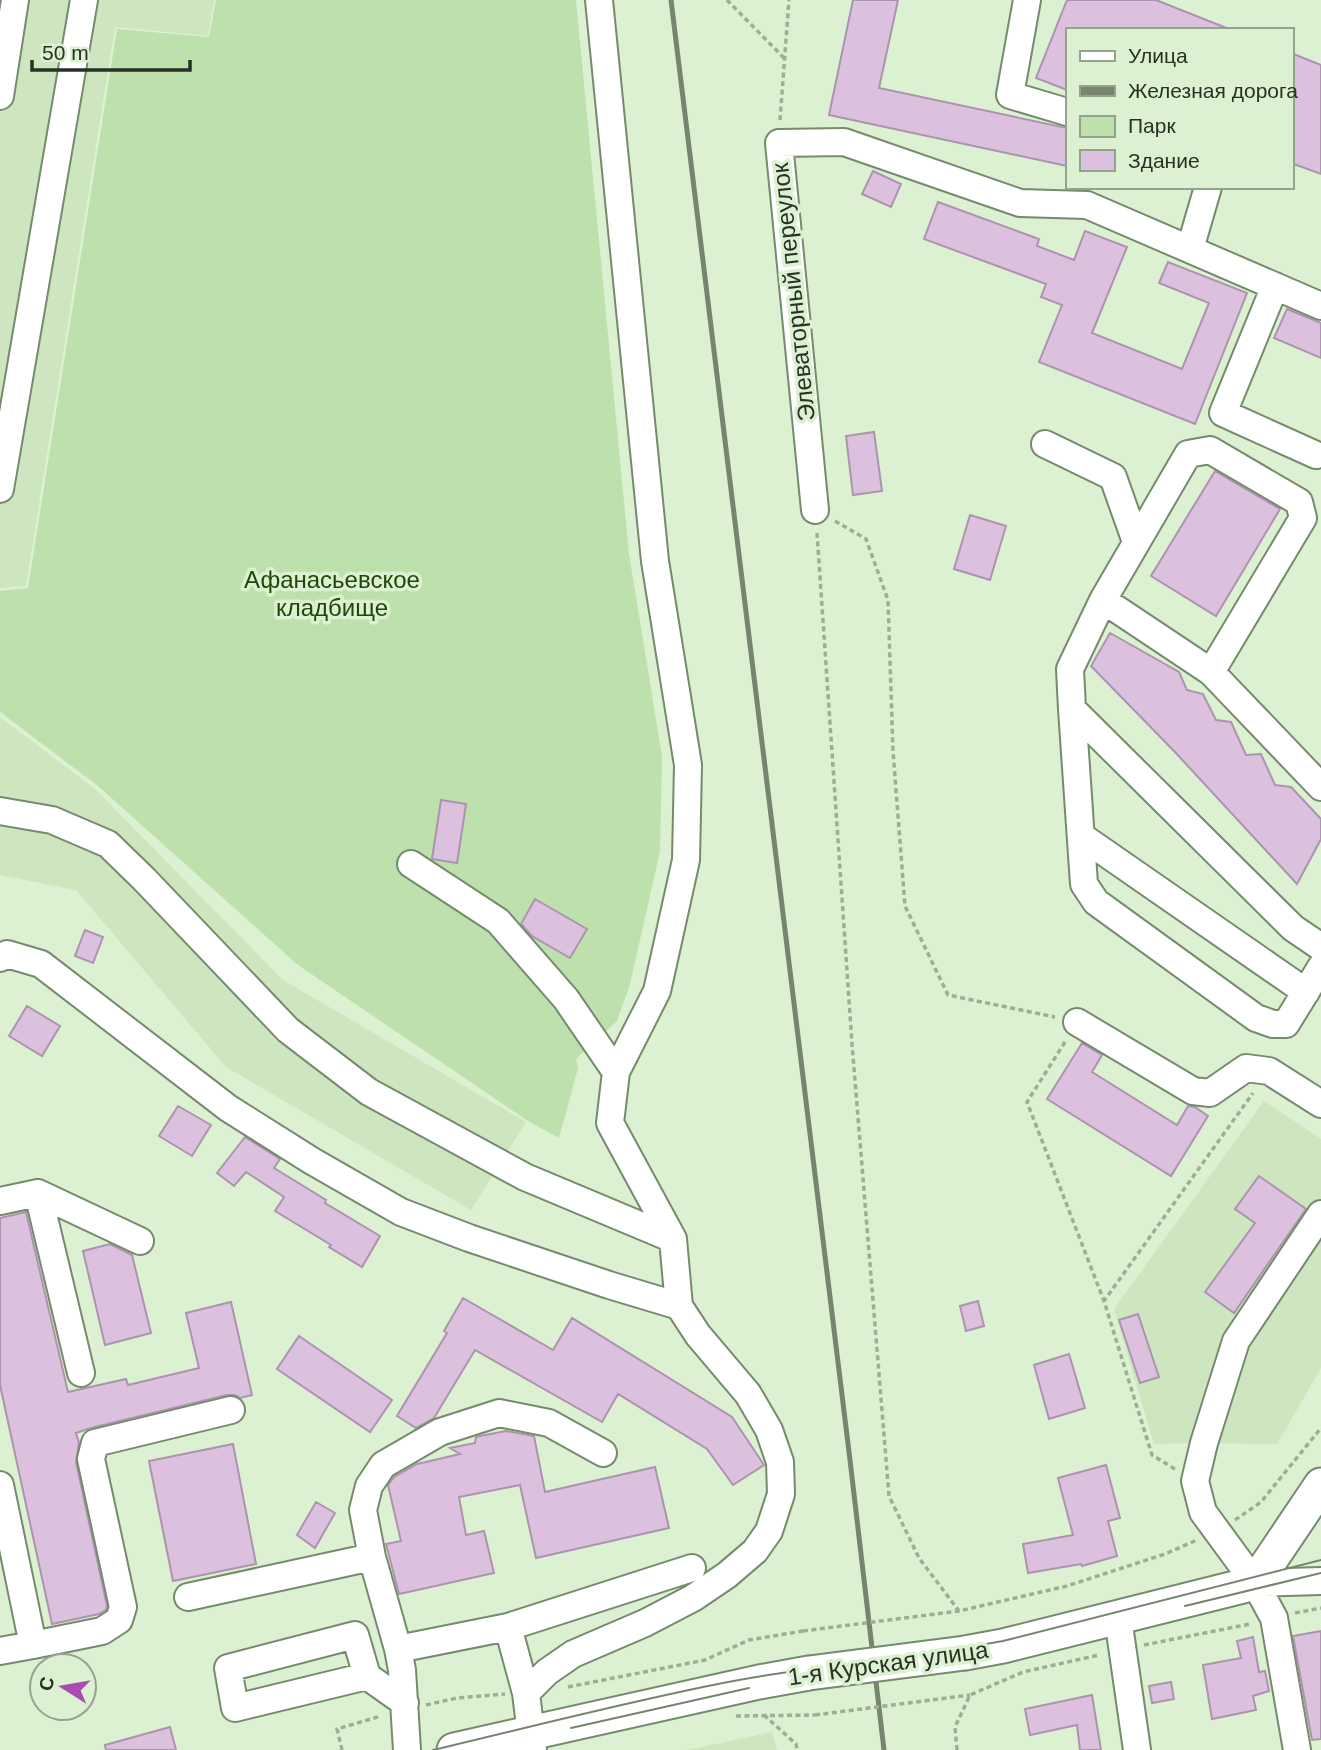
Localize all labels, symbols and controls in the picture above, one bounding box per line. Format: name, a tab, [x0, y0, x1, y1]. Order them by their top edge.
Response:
scale bar	[32, 28, 189, 72]
legend	[1066, 28, 1293, 189]
text: 50 m	[42, 41, 89, 64]
text: Улица	[1128, 44, 1188, 67]
text: Железная дорога	[1128, 79, 1298, 102]
text: Парк	[1128, 114, 1176, 137]
text: Здание	[1128, 149, 1200, 172]
street label: Элеваторный переулок	[766, 161, 820, 422]
park label: Афанасьевское кладбище	[244, 566, 420, 621]
street label: 1-я Курская улица	[786, 1635, 991, 1690]
north arrow	[28, 1652, 98, 1722]
text: С	[35, 1675, 58, 1693]

